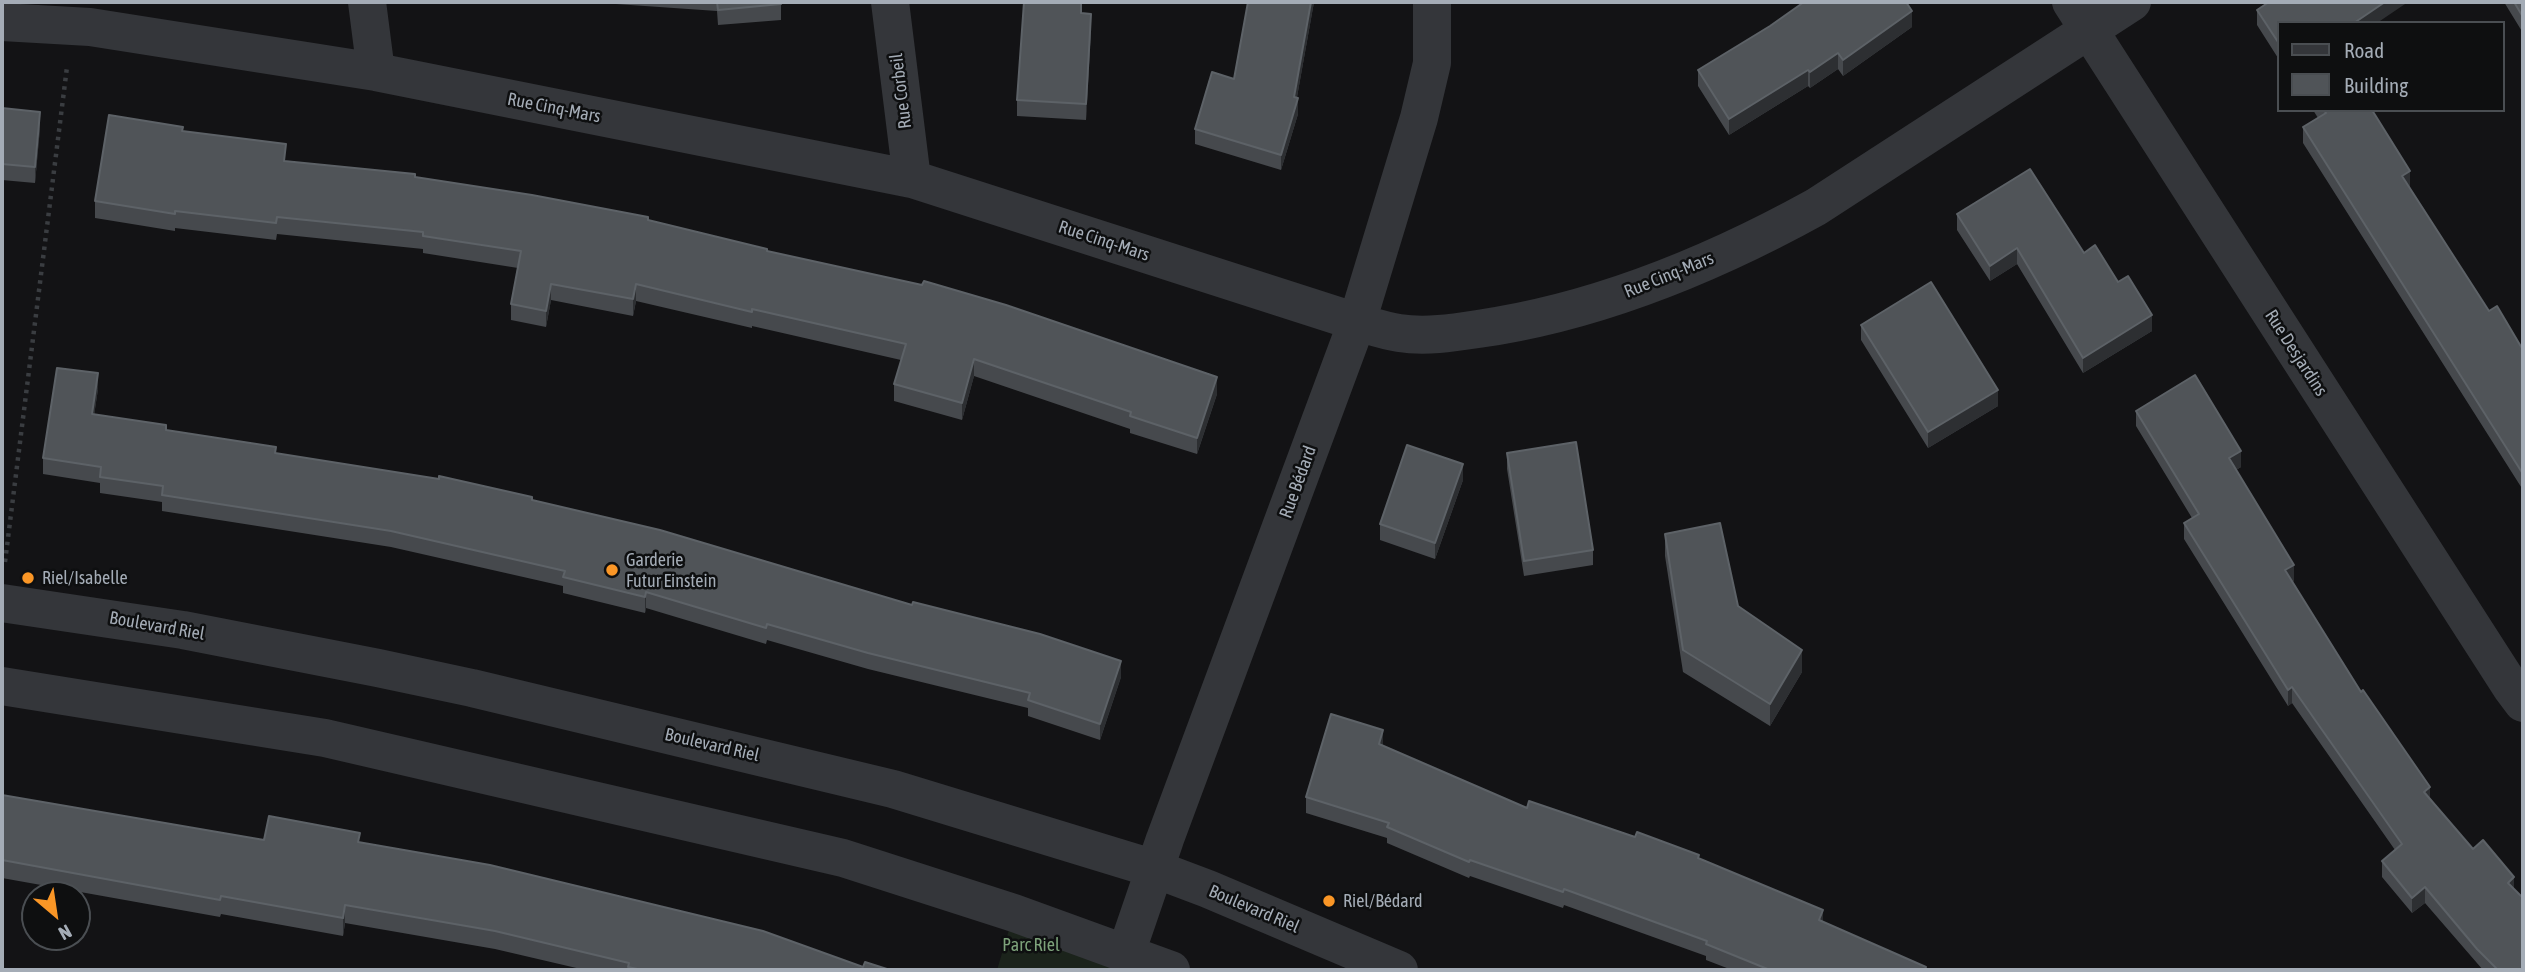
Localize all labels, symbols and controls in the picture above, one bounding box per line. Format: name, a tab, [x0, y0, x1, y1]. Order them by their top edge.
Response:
legend	[2276, 21, 2504, 112]
text: Road	[2344, 38, 2384, 62]
street label: Rue Corbeil	[886, 52, 916, 130]
text: Building	[2344, 73, 2408, 97]
street label: Rue Cinq-Mars	[506, 88, 602, 128]
street label: Rue Cinq-Mars	[1056, 216, 1152, 266]
street label: Rue Cinq-Mars	[1621, 247, 1717, 303]
street label: Rue Desjardins	[2260, 306, 2332, 400]
street label: Rue Bédard	[1275, 443, 1321, 521]
place label: Garderie Futur Einstein	[626, 549, 716, 592]
marker: Garderie Futur Einstein	[604, 562, 620, 578]
place label: Riel/Isabelle	[42, 567, 128, 589]
marker: Riel/Isabelle	[20, 570, 36, 586]
street label: Boulevard Riel	[108, 607, 206, 645]
street label: Boulevard Riel	[663, 724, 761, 766]
street label: Boulevard Riel	[1205, 880, 1303, 938]
north arrow	[21, 881, 91, 951]
place label: Riel/Bédard	[1343, 890, 1423, 912]
marker: Riel/Bédard	[1321, 893, 1337, 909]
text: N	[55, 920, 75, 945]
park label: Parc Riel	[1002, 934, 1060, 956]

